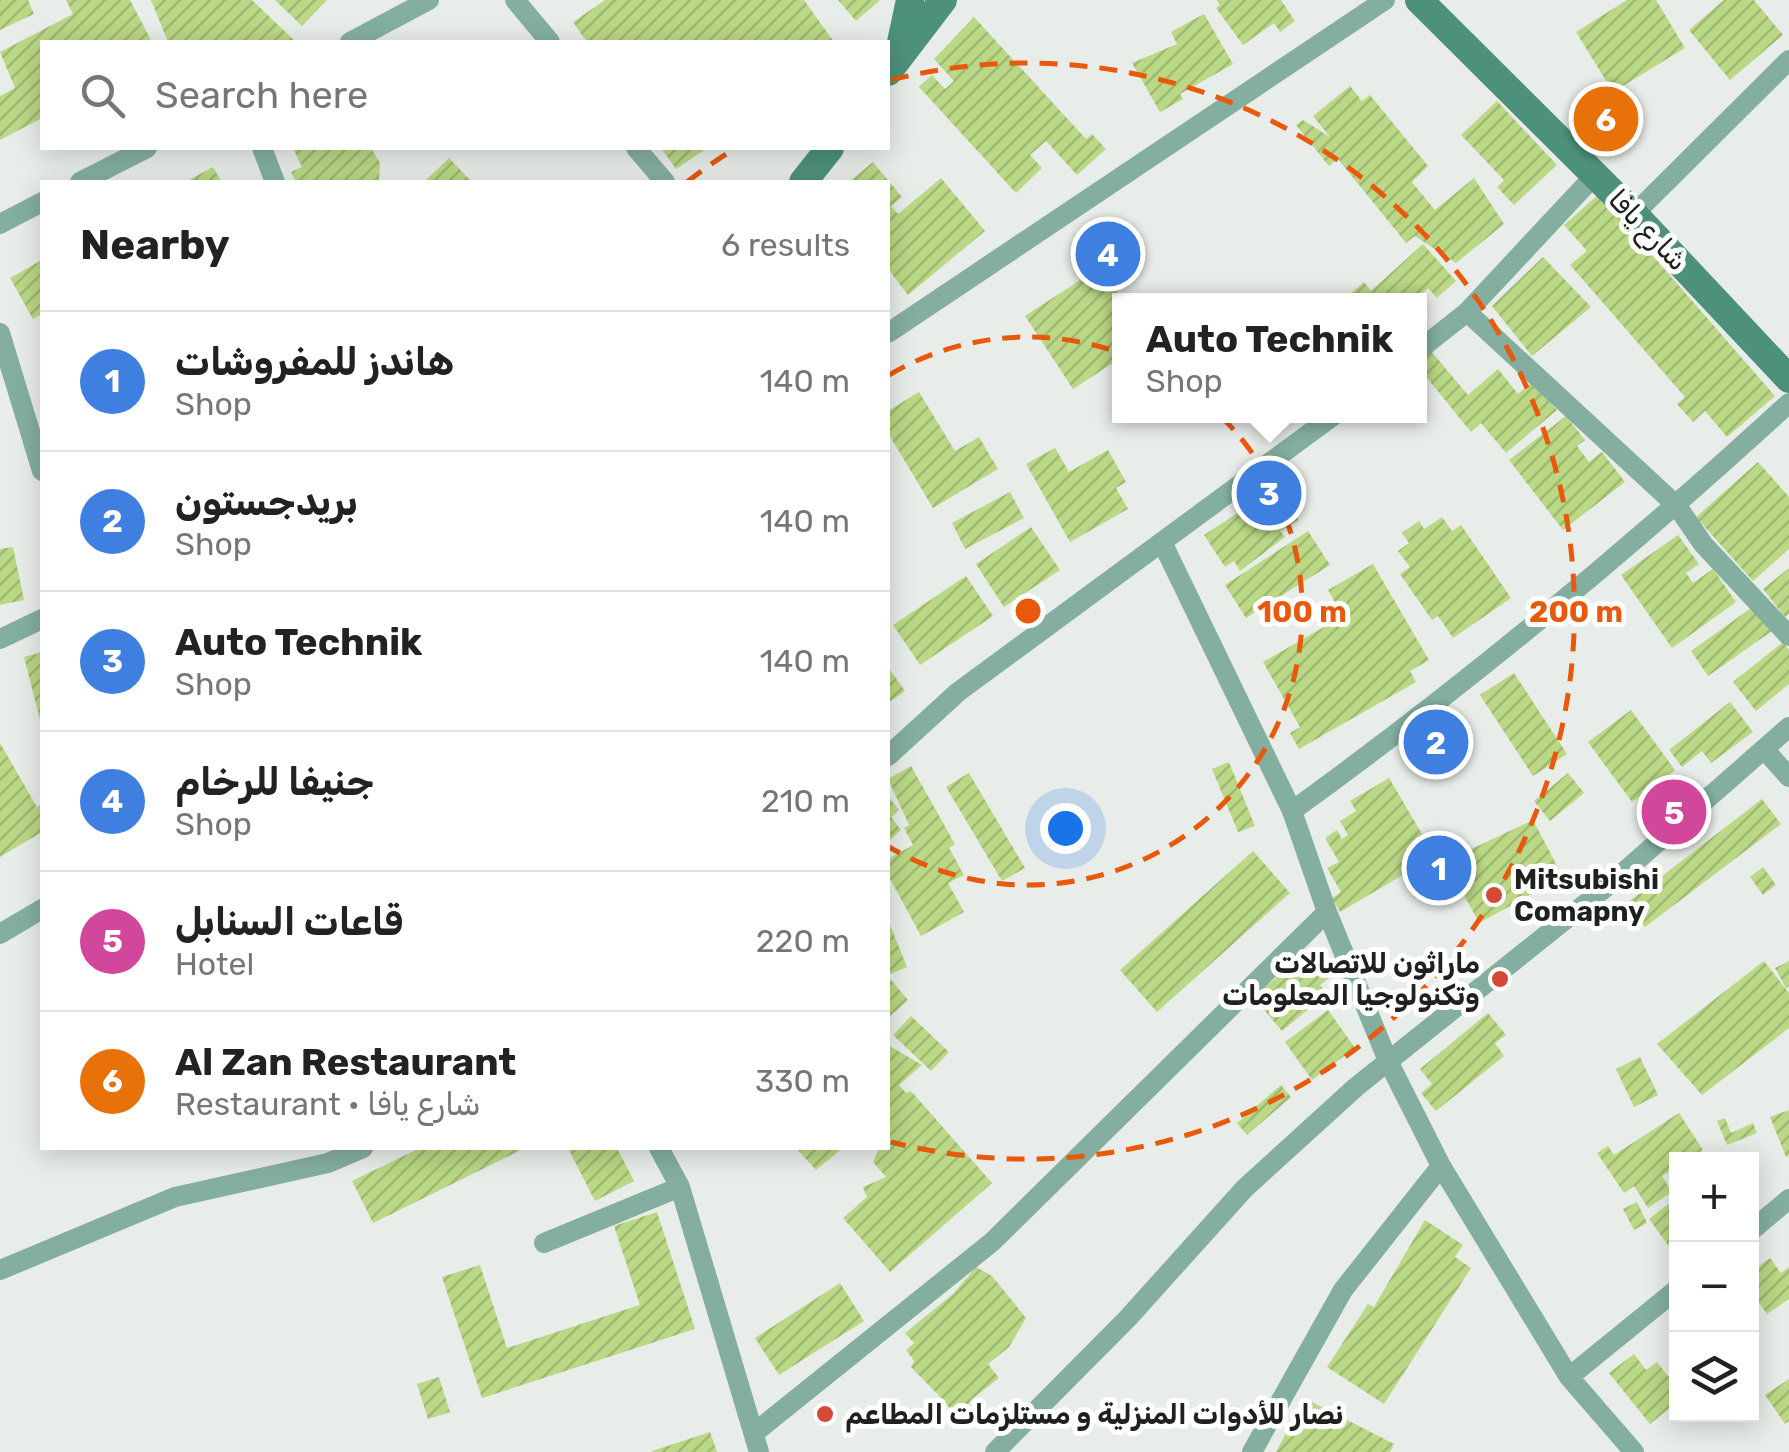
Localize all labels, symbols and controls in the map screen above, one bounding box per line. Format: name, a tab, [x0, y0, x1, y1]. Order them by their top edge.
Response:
search box	[40, 40, 890, 150]
icon: search	[75, 68, 130, 123]
text: Search here	[155, 72, 368, 118]
pin: 6	[1574, 82, 1638, 156]
street label: شارع يافا	[1599, 183, 1694, 279]
pin: 4	[1076, 216, 1140, 292]
text: Nearby	[80, 220, 230, 270]
text: 6 results	[721, 226, 850, 264]
popup	[1112, 293, 1427, 423]
text: Auto Technik	[1146, 316, 1393, 362]
text: هاندز للمفروشات	[175, 339, 454, 385]
text: 1	[105, 362, 120, 400]
text: 140 m	[760, 362, 850, 400]
text: Shop	[1146, 362, 1223, 400]
text: Shop	[175, 385, 252, 423]
pin: 3	[1236, 456, 1302, 530]
text: بريدجستون	[175, 479, 358, 525]
text: 2	[102, 502, 123, 540]
text: 140 m	[760, 502, 850, 540]
text: Shop	[175, 525, 252, 563]
centre of rings	[1010, 593, 1046, 629]
text: 100 m	[1257, 594, 1347, 630]
text: 200 m	[1529, 594, 1623, 630]
text: Auto Technik	[175, 619, 422, 665]
text: 3	[102, 642, 123, 680]
text: 140 m	[760, 642, 850, 680]
text: Shop	[175, 665, 252, 703]
pin: 2	[1404, 704, 1468, 780]
text: جنيفا للرخام	[175, 759, 374, 805]
pin: 5	[1642, 774, 1706, 850]
text: 4	[102, 782, 123, 820]
text: 210 m	[761, 782, 850, 820]
your location	[1040, 803, 1091, 854]
text: Shop	[175, 805, 252, 843]
pin: 1	[1406, 830, 1472, 906]
place label: Mitsubishi Comapny	[1514, 863, 1659, 928]
marker: Mitsubishi Comapny	[1483, 884, 1505, 906]
text: قاعات السنابل	[175, 899, 403, 945]
text: 5	[102, 922, 123, 960]
text: 220 m	[756, 922, 850, 960]
text: Hotel	[175, 945, 254, 983]
place label: ماراثون للاتصالات وتكنولوجيا المعلومات	[1222, 947, 1480, 1012]
marker: ماراثون للاتصالات وتكنولوجيا المعلومات	[1489, 968, 1511, 990]
text: Al Zan Restaurant	[175, 1039, 516, 1085]
text: 6	[102, 1062, 123, 1100]
text: 330 m	[755, 1062, 850, 1100]
text: Restaurant · شارع يافا	[175, 1085, 481, 1123]
map controls	[1669, 1152, 1759, 1422]
button: +	[1669, 1152, 1759, 1242]
button: −	[1669, 1242, 1759, 1332]
button: layers	[1669, 1332, 1759, 1422]
place label: نصار للأدوات المنزلية و مستلزمات المطاعم	[845, 1398, 1344, 1433]
marker: نصار للأدوات المنزلية و مستلزمات المطاعم	[814, 1403, 836, 1425]

